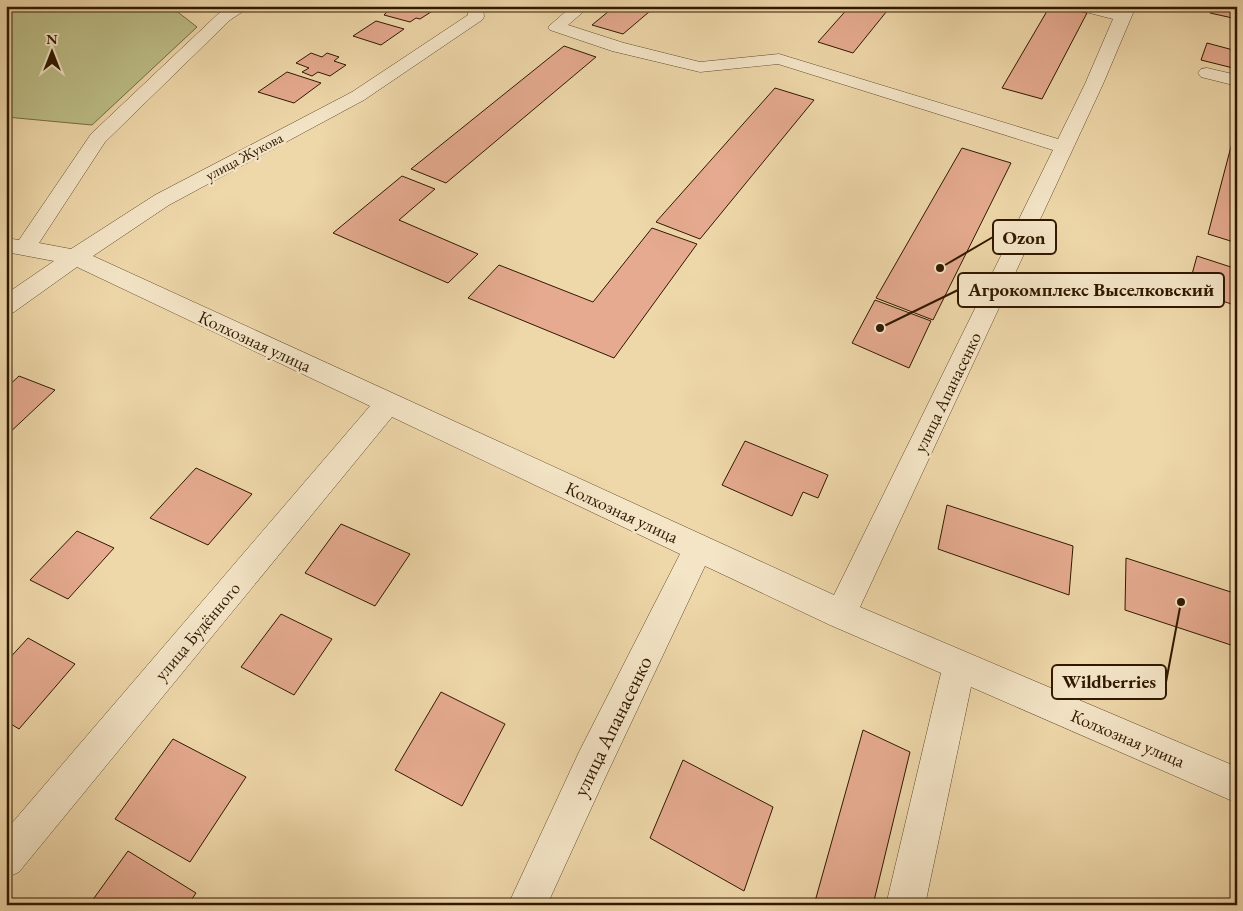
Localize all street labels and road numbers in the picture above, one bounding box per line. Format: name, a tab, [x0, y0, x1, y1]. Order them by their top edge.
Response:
street label: улица Жукова	[202, 128, 286, 184]
street label: Колхозная улица	[195, 305, 316, 377]
street label: улица Апанасенко	[908, 328, 986, 456]
street label: Колхозная улица	[562, 476, 683, 548]
street label: улица Будённого	[149, 577, 245, 685]
street label: улица Апанасенко	[566, 651, 658, 801]
street label: Колхозная улица	[1067, 704, 1189, 773]

